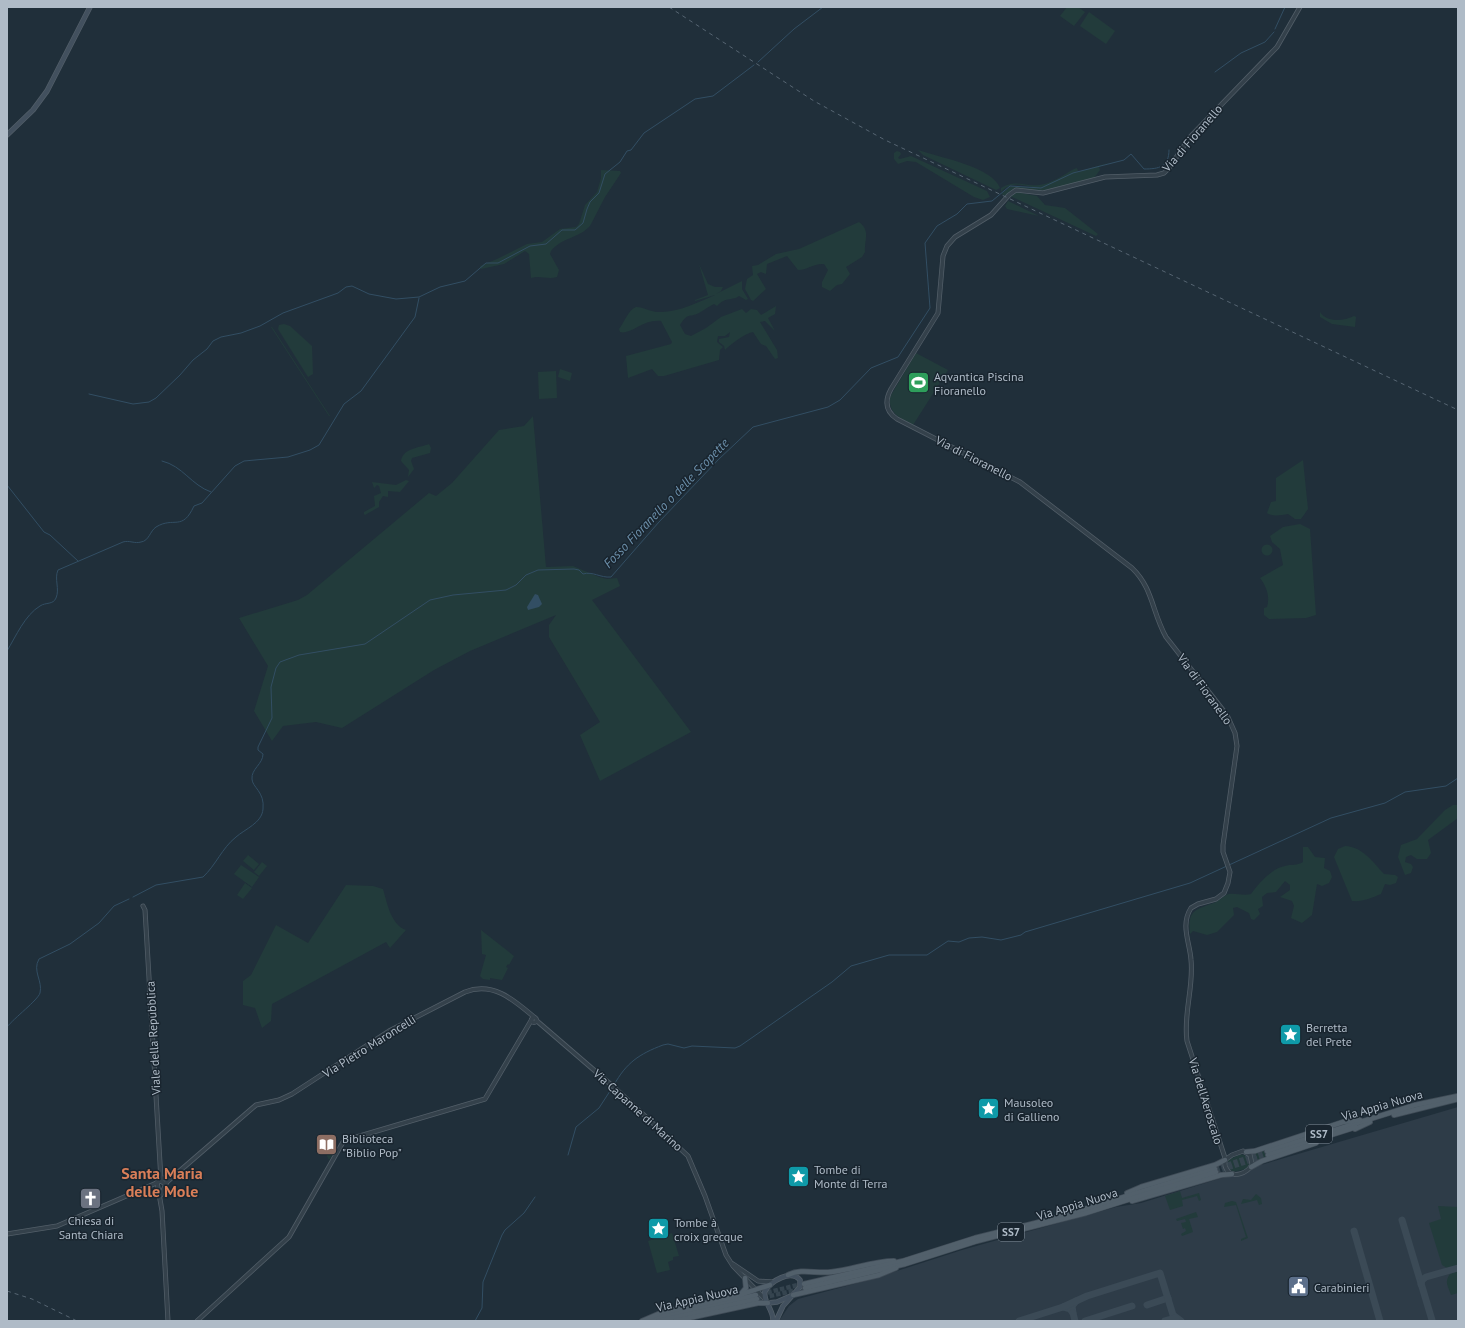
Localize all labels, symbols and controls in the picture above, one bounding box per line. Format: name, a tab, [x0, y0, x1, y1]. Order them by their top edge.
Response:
street label: Via di Fioranello	[1158, 101, 1225, 175]
place label: Aqvantica Piscina Fioranello	[934, 369, 1024, 398]
sports icon: Aqvantica Piscina Fioranello	[906, 370, 932, 396]
street label: Via di Fioranello	[932, 432, 1015, 484]
water label: Fosso Fioranello o delle Scopette	[600, 435, 732, 571]
street label: Via di Fioranello	[1174, 650, 1236, 727]
street label: Viale della Repubblica	[143, 981, 164, 1096]
street label: Via Pietro Maroncelli	[319, 1011, 418, 1081]
place label: Berretta del Prete	[1306, 1020, 1352, 1049]
place icon: Berretta del Prete	[1277, 1021, 1303, 1047]
street label: Via dell'Aeroscalo	[1185, 1055, 1226, 1146]
street label: Via Capanne di Marino	[589, 1065, 686, 1154]
street label: Via Appia Nuova	[1339, 1086, 1424, 1124]
place label: Mausoleo di Gallieno	[1004, 1095, 1060, 1124]
place icon: Mausoleo di Gallieno	[976, 1096, 1002, 1122]
road number: SS7	[1306, 1125, 1332, 1143]
place label: Biblioteca "Biblio Pop"	[342, 1131, 402, 1160]
library icon: Biblioteca "Biblio Pop"	[313, 1132, 339, 1158]
place label: Tombe di Monte di Terra	[814, 1162, 888, 1191]
district label: Santa Maria delle Mole	[121, 1163, 203, 1201]
place icon: Tombe di Monte di Terra	[786, 1163, 812, 1189]
street label: Via Appia Nuova	[1034, 1185, 1119, 1224]
church icon: Chiesa di Santa Chiara	[78, 1186, 104, 1212]
place label: Chiesa di Santa Chiara	[59, 1213, 123, 1242]
place label: Tombe à croix grecque	[674, 1215, 743, 1244]
place icon: Tombe à croix grecque	[645, 1216, 671, 1242]
road number: SS7	[998, 1223, 1024, 1241]
public building icon: Carabinieri	[1286, 1274, 1312, 1300]
place label: Carabinieri	[1314, 1280, 1370, 1295]
street label: Via Appia Nuova	[654, 1281, 740, 1315]

